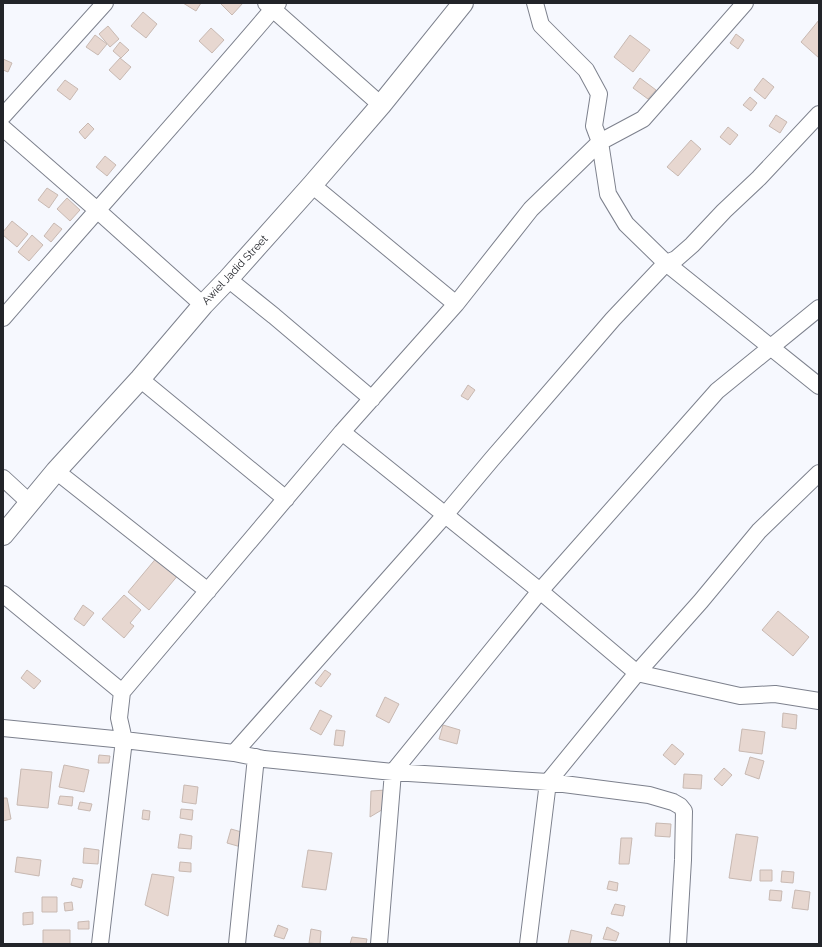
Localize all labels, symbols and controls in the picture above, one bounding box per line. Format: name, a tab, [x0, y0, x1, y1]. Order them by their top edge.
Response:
street label: Awiel Jadid Street	[199, 232, 271, 308]

